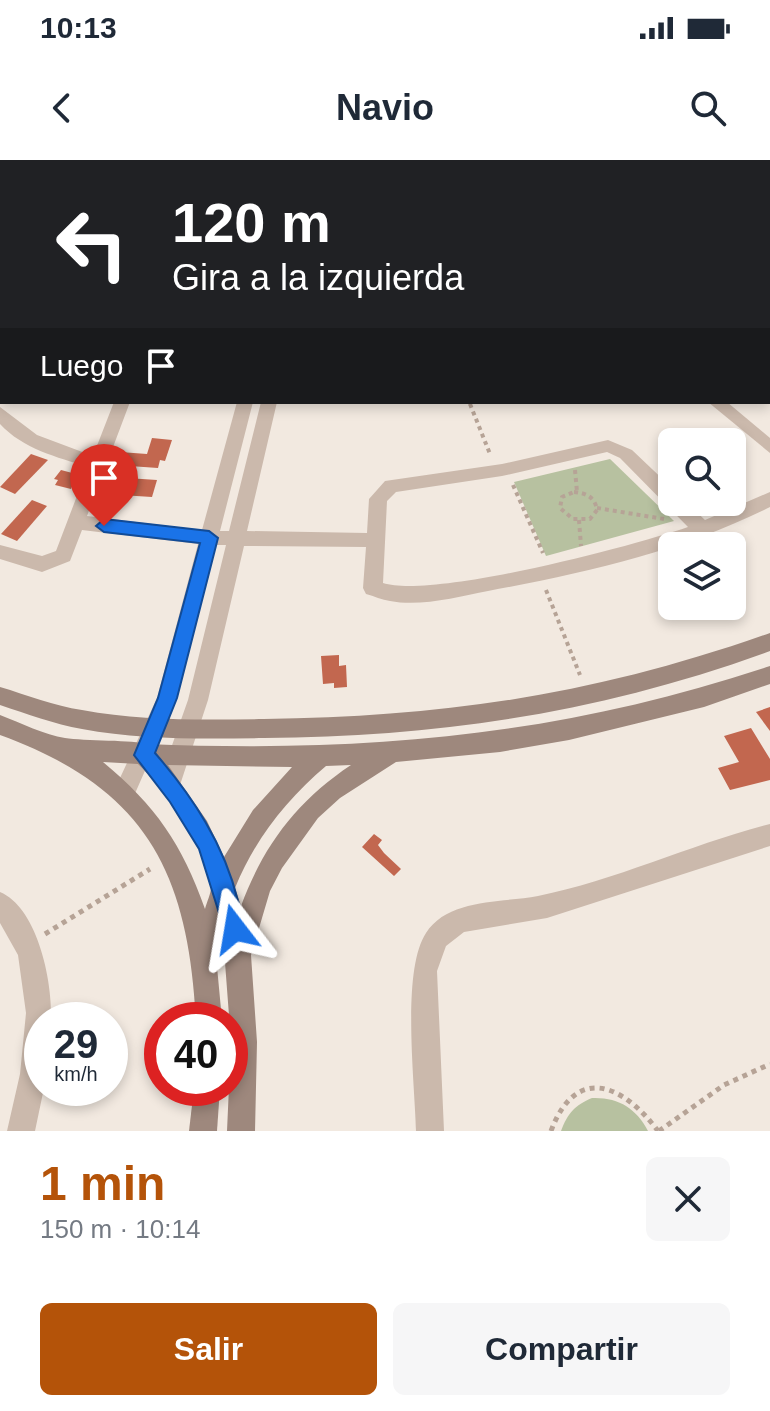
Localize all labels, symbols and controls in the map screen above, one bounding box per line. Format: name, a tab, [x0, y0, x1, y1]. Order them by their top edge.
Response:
text: 10:13	[40, 11, 117, 44]
icon: back	[40, 86, 84, 130]
icon: search	[686, 86, 730, 130]
text: Navio	[336, 87, 434, 128]
text: 120 m	[172, 191, 331, 254]
icon: left	[40, 192, 144, 296]
text: Gira a la izquierda	[172, 257, 464, 298]
icon: arrive	[139, 344, 183, 388]
text: Luego	[40, 349, 123, 382]
map controls	[658, 428, 746, 620]
button: search	[658, 428, 746, 516]
pin	[70, 444, 138, 526]
icon: arrive	[82, 456, 126, 500]
button: layers	[658, 532, 746, 620]
position arrow	[193, 887, 277, 971]
speed limit sign: 40	[144, 1002, 248, 1106]
text: 29	[54, 1022, 98, 1066]
text: km/h	[54, 1063, 98, 1085]
text: 1 min	[40, 1157, 165, 1210]
button: close	[646, 1157, 730, 1241]
text: 150 m · 10:14	[40, 1214, 200, 1244]
button: Salir	[40, 1303, 377, 1395]
button: Compartir	[393, 1303, 730, 1395]

